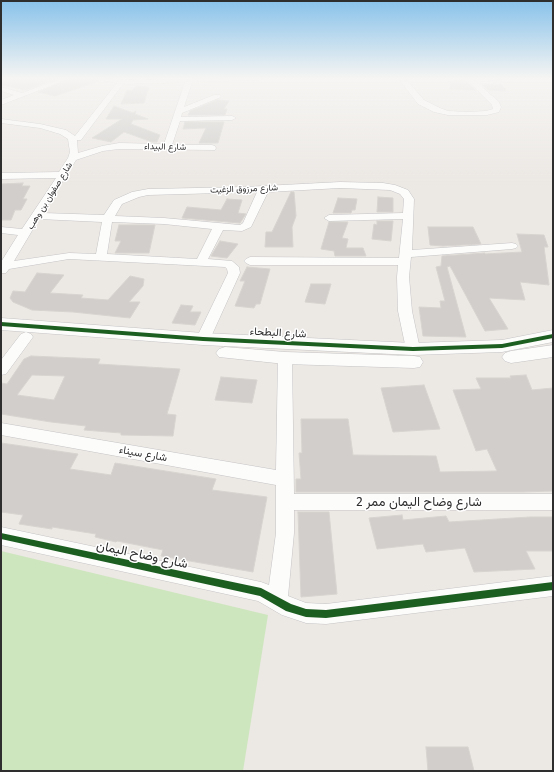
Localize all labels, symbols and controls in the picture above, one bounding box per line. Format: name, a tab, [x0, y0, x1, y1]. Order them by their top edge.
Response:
street label: شارع البيداء	[144, 141, 186, 153]
street label: شارع صفوان بن وهب	[25, 160, 75, 232]
street label: شارع مرزوق الزغيت	[210, 182, 278, 196]
street label: شارع البطحاء	[249, 325, 307, 341]
street label: شارع سيناء	[118, 443, 168, 465]
street label: شارع وضاح اليمان ممر 2	[356, 494, 482, 510]
street label: شارع وضاح اليمان	[95, 538, 189, 572]

